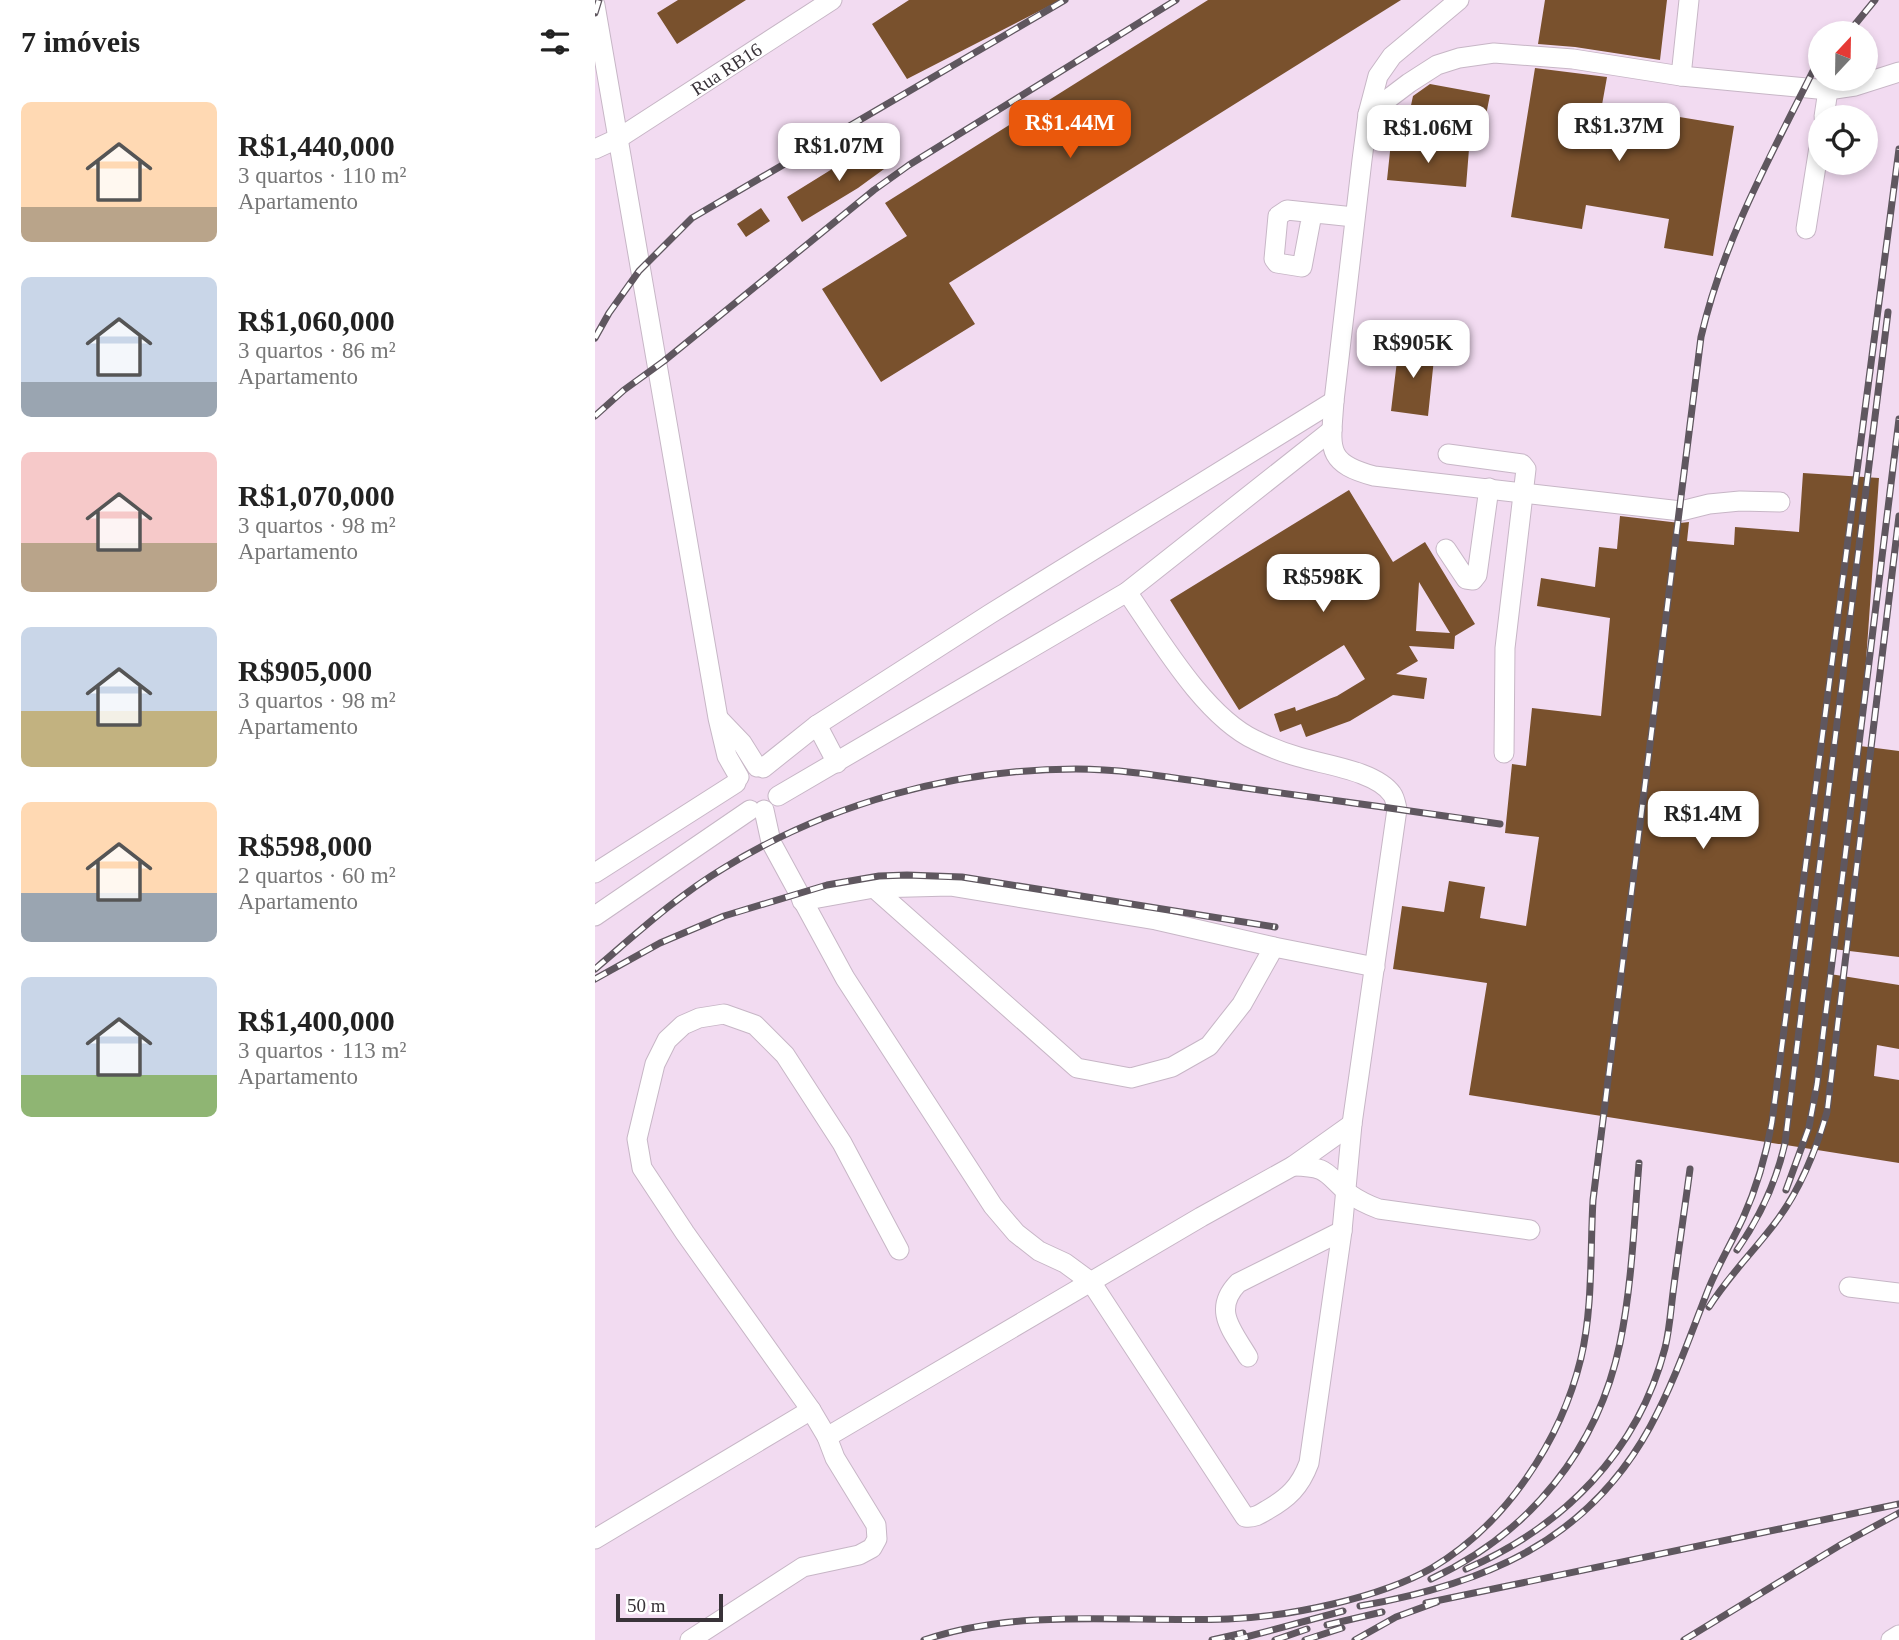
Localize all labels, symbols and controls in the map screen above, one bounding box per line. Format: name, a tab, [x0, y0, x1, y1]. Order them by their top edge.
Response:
north arrow	[1808, 21, 1878, 91]
map controls	[1808, 21, 1878, 175]
icon: filters	[536, 23, 574, 61]
text: 7 imóveis	[21, 25, 140, 58]
street label: Rua RB16	[687, 39, 766, 100]
pin: R$1.44M	[1005, 100, 1135, 160]
pin: R$1.37M	[1554, 104, 1684, 163]
button: locate	[1808, 105, 1878, 175]
pin: R$1.06M	[1363, 106, 1493, 165]
text: R$1.44M	[1025, 110, 1115, 135]
text: R$1.37M	[1574, 113, 1664, 138]
text: R$1.06M	[1383, 115, 1473, 140]
pin: R$1.07M	[774, 124, 904, 183]
text: R$1,440,000	[238, 129, 395, 162]
icon: home	[77, 130, 161, 214]
text: R$1.07M	[794, 133, 884, 158]
text: 3 quartos · 110 m²	[238, 163, 406, 188]
text: Apartamento	[238, 189, 358, 214]
text: R$1,060,000	[238, 304, 395, 337]
icon: home	[77, 305, 161, 389]
pin: R$905K	[1356, 320, 1470, 380]
text: R$905K	[1373, 330, 1453, 355]
text: 3 quartos · 86 m²	[238, 338, 396, 363]
text: Apartamento	[238, 364, 358, 389]
text: R$1,070,000	[238, 479, 395, 512]
icon: home	[77, 480, 161, 564]
text: 3 quartos · 98 m²	[238, 513, 396, 538]
text: Apartamento	[238, 539, 358, 564]
pin: R$598K	[1266, 554, 1380, 614]
text: R$598K	[1283, 564, 1363, 589]
text: R$905,000	[238, 654, 372, 687]
icon: home	[77, 655, 161, 739]
text: 3 quartos · 98 m²	[238, 688, 396, 713]
text: Apartamento	[238, 714, 358, 739]
pin: R$1.4M	[1646, 792, 1760, 851]
text: R$1.4M	[1664, 801, 1742, 826]
text: R$598,000	[238, 829, 372, 862]
icon: home	[77, 830, 161, 914]
text: 2 quartos · 60 m²	[238, 863, 396, 888]
text: Apartamento	[238, 889, 358, 914]
text: R$1,400,000	[238, 1004, 395, 1037]
icon: home	[77, 1005, 161, 1089]
text: 3 quartos · 113 m²	[238, 1038, 406, 1063]
text: Apartamento	[238, 1064, 358, 1089]
scale bar	[616, 1591, 723, 1623]
text: 50 m	[627, 1595, 666, 1616]

